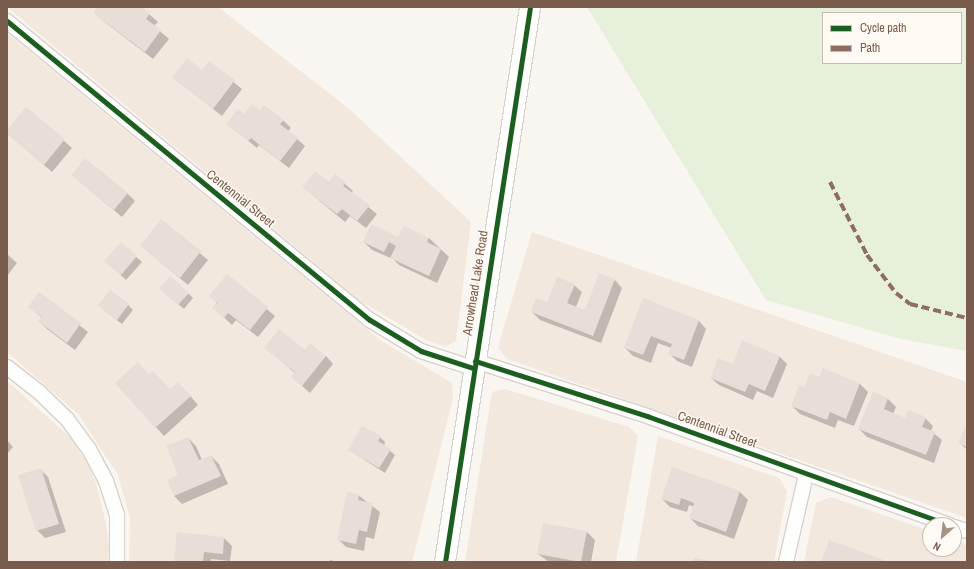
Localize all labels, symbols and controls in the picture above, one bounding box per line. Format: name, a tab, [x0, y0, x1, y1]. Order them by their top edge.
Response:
legend	[822, 12, 962, 64]
text: Cycle path	[860, 20, 907, 36]
text: Path	[860, 40, 880, 56]
street label: Centennial Street	[203, 167, 277, 231]
street label: Arrowhead Lake Road	[460, 229, 492, 337]
street label: Centennial Street	[675, 408, 759, 452]
north arrow	[922, 517, 962, 557]
text: N	[931, 539, 943, 554]

